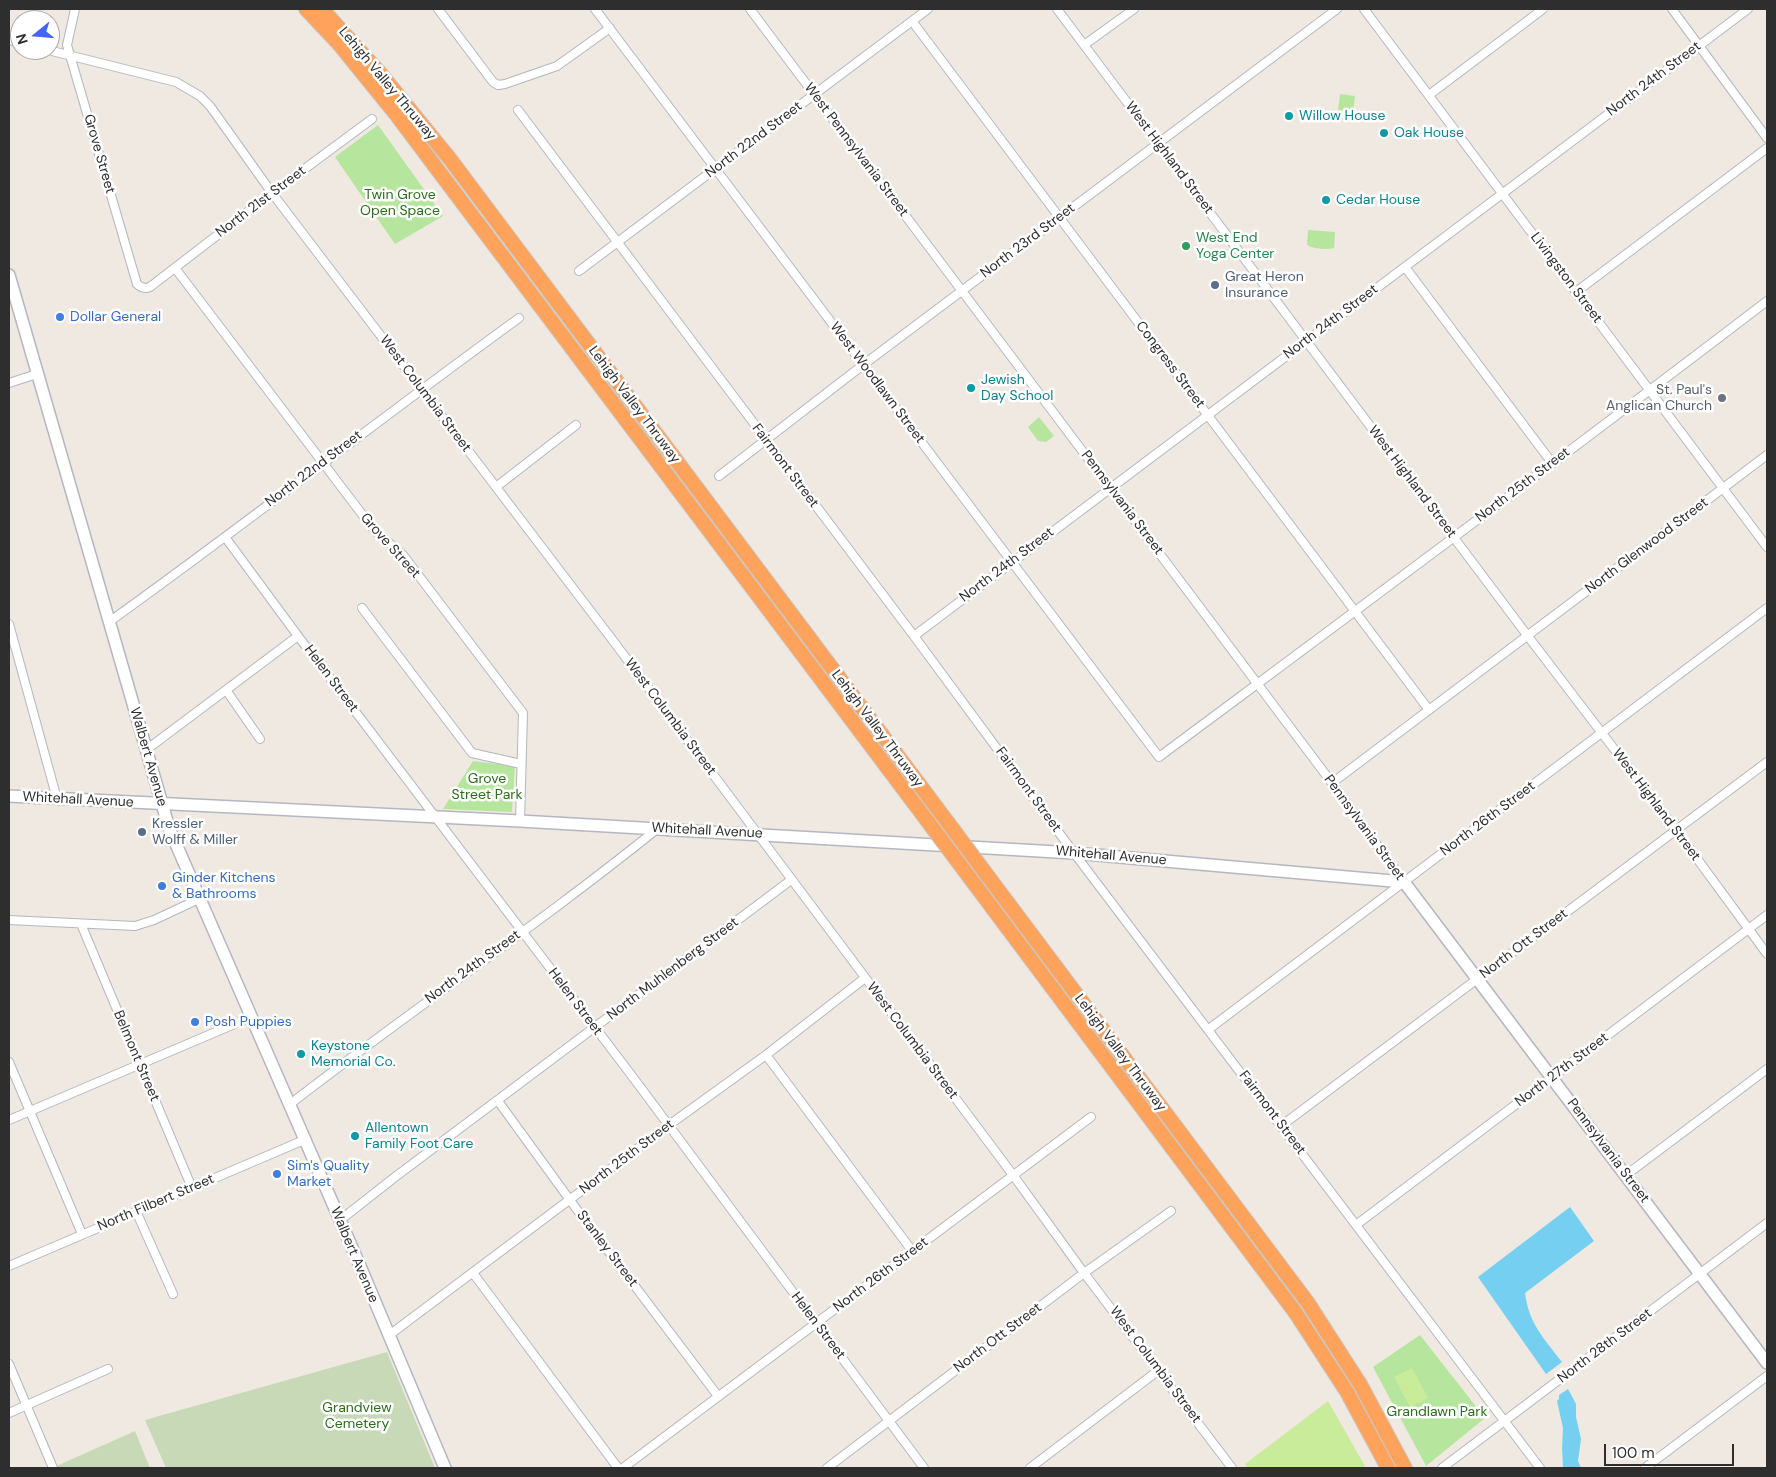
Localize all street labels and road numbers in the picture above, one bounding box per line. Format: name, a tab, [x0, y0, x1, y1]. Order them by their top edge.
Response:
street label: Lehigh Valley Thruway	[335, 24, 439, 144]
street label: North 24th Street	[1604, 38, 1704, 120]
street label: West Pennsylvania Street	[800, 80, 912, 220]
street label: North 22nd Street	[702, 98, 806, 182]
street label: West Highland Street	[1121, 98, 1217, 218]
street label: Grove Street	[80, 112, 118, 196]
street label: North 21st Street	[213, 163, 309, 241]
street label: North 23rd Street	[977, 200, 1079, 282]
street label: Livingston Street	[1526, 229, 1606, 327]
street label: North 24th Street	[1281, 281, 1381, 363]
street label: Congress Street	[1132, 318, 1208, 412]
street label: West Woodlawn Street	[826, 319, 928, 447]
street label: West Columbia Street	[376, 332, 474, 456]
street label: Lehigh Valley Thruway	[584, 343, 684, 467]
street label: Fairmont Street	[748, 421, 822, 511]
street label: West Highland Street	[1364, 422, 1460, 542]
street label: North 22nd Street	[262, 427, 366, 511]
street label: North 25th Street	[1472, 444, 1574, 526]
street label: Pennsylvania Street	[1077, 447, 1167, 559]
street label: North Glenwood Street	[1582, 494, 1712, 598]
street label: Grove Street	[356, 510, 424, 582]
street label: North 24th Street	[957, 524, 1057, 606]
street label: Helen Street	[300, 642, 362, 716]
street label: West Columbia Street	[621, 655, 719, 779]
street label: Lehigh Valley Thruway	[827, 667, 927, 791]
street label: Walbert Avenue	[126, 706, 170, 808]
street label: Fairmont Street	[992, 744, 1064, 836]
street label: West Highland Street	[1608, 745, 1704, 865]
street label: Pennsylvania Street	[1320, 772, 1408, 884]
street label: North 26th Street	[1437, 778, 1539, 860]
street label: Whitehall Avenue	[22, 789, 134, 811]
street label: Whitehall Avenue	[651, 820, 763, 842]
street label: Whitehall Avenue	[1055, 843, 1167, 869]
street label: North Ott Street	[1477, 906, 1571, 982]
street label: North Muhlenberg Street	[604, 914, 742, 1024]
street label: North 24th Street	[422, 927, 524, 1007]
street label: Helen Street	[544, 965, 606, 1039]
street label: West Columbia Street	[863, 979, 961, 1103]
street label: Lehigh Valley Thruway	[1070, 991, 1170, 1115]
street label: Belmont Street	[109, 1008, 163, 1104]
street label: North 27th Street	[1512, 1029, 1612, 1111]
street label: Fairmont Street	[1235, 1068, 1309, 1158]
street label: Pennsylvania Street	[1563, 1095, 1653, 1207]
street label: North 25th Street	[576, 1116, 678, 1198]
street label: North Filbert Street	[95, 1171, 217, 1235]
street label: Walbert Avenue	[326, 1205, 382, 1305]
street label: Stanley Street	[573, 1208, 641, 1290]
street label: North 26th Street	[830, 1234, 932, 1316]
street label: Helen Street	[787, 1289, 849, 1363]
street label: North Ott Street	[951, 1300, 1045, 1376]
street label: West Columbia Street	[1106, 1303, 1204, 1427]
street label: North 28th Street	[1555, 1305, 1655, 1387]

